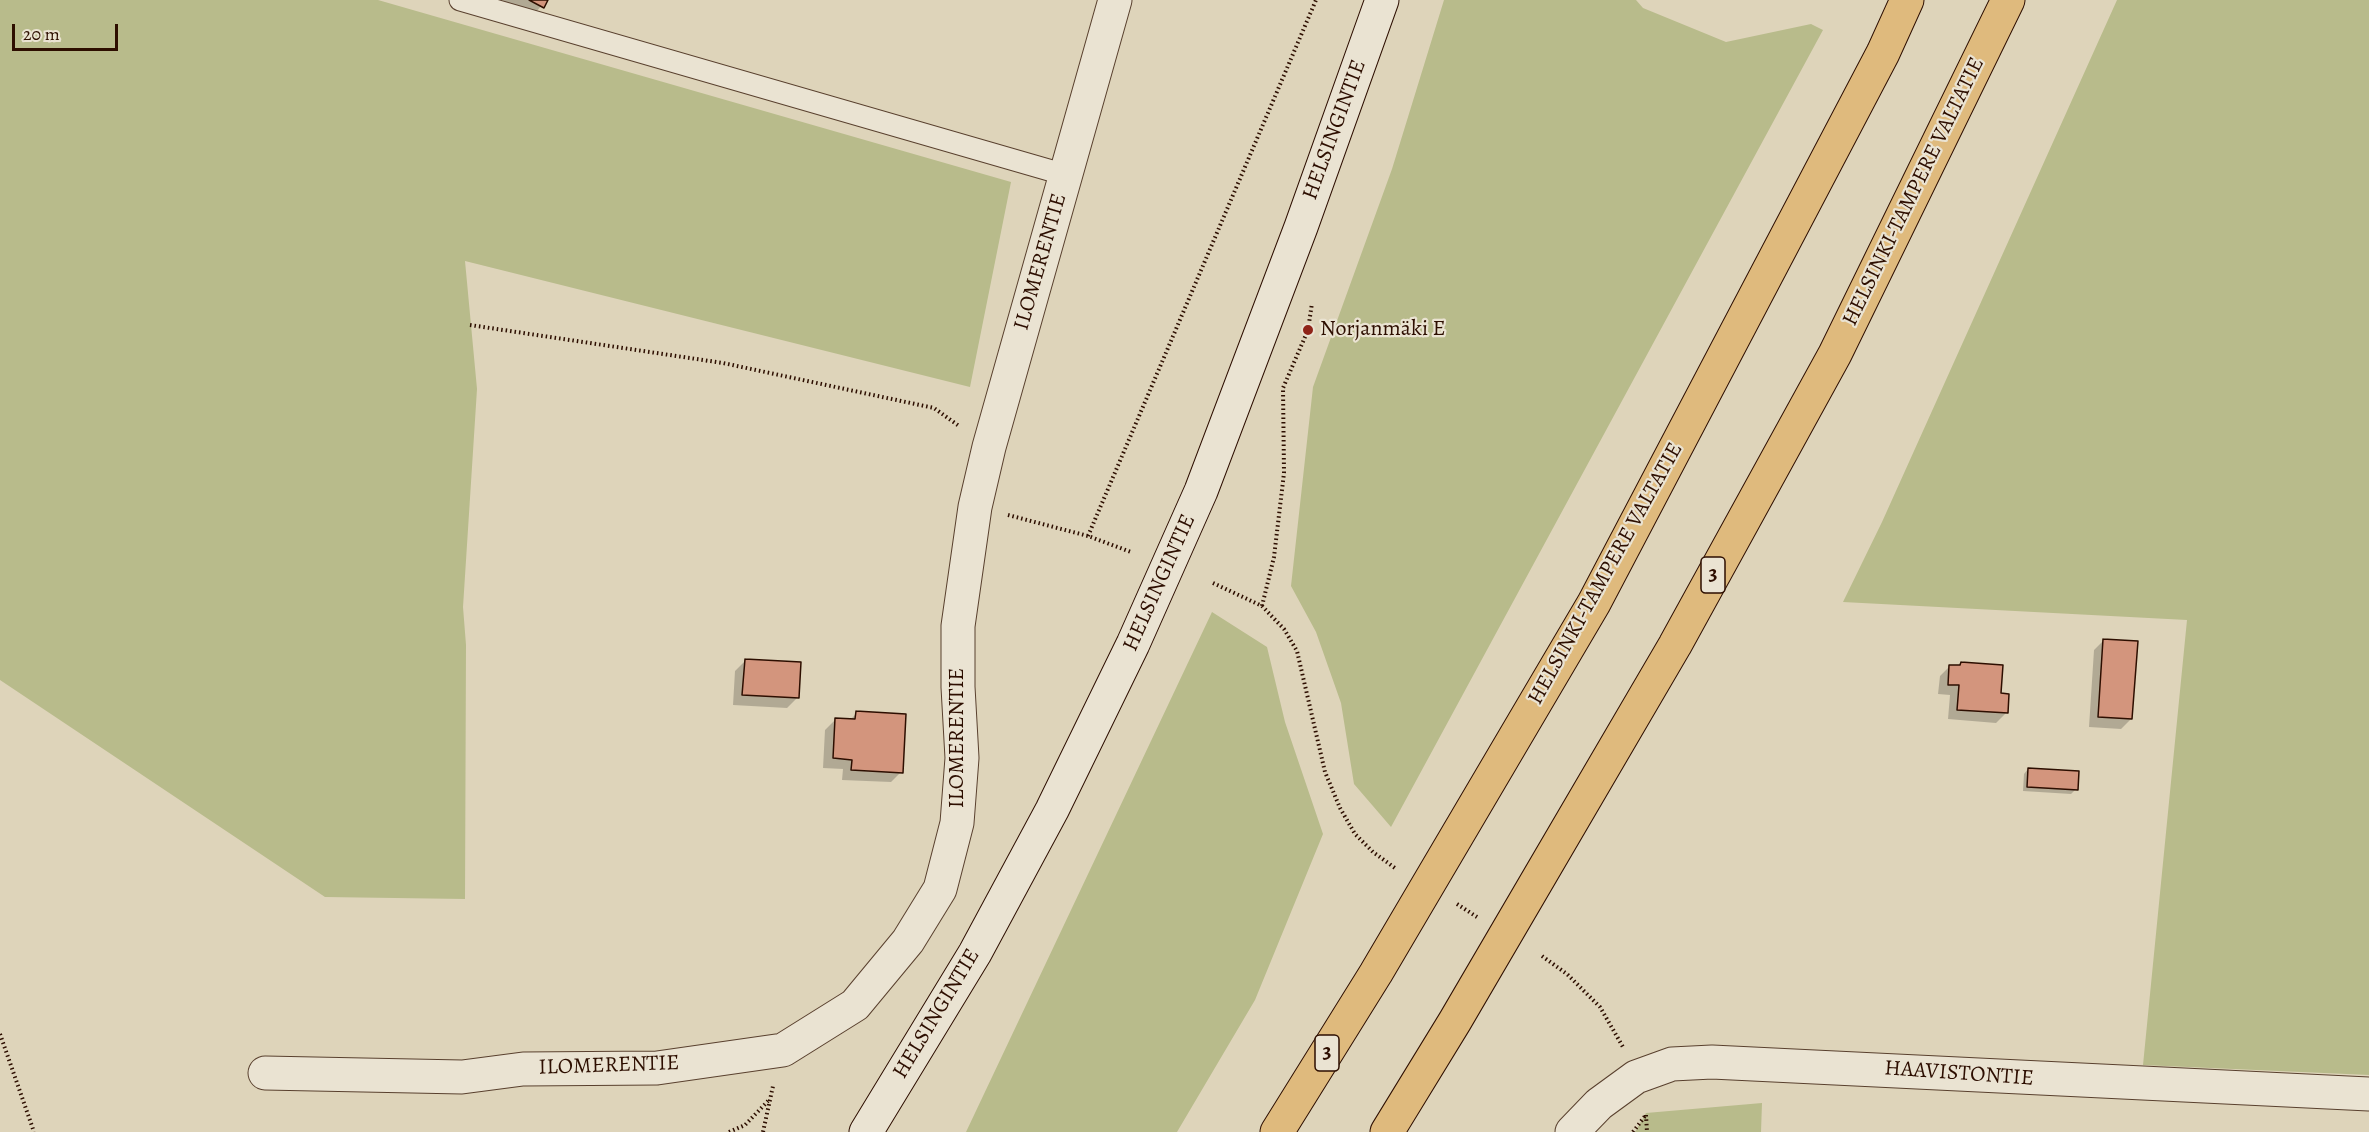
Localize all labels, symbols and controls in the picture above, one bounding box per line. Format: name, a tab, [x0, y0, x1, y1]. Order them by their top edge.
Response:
scale bar	[15, 12, 122, 50]
text: 20 m	[23, 22, 60, 46]
street label: HELSINKI-TAMPERE VALTATIE	[1837, 54, 1991, 330]
street label: HELSINGINTIE	[1297, 56, 1373, 204]
street label: ILOMERENTIE	[1009, 191, 1073, 333]
place label: Norjanmäki E	[1320, 317, 1446, 343]
marker: Norjanmäki E	[1301, 323, 1315, 337]
street label: HELSINKI-TAMPERE VALTATIE	[1523, 438, 1689, 710]
street label: HELSINGINTIE	[1118, 510, 1202, 656]
road number: 3	[1701, 557, 1725, 593]
street label: ILOMERENTIE	[945, 668, 971, 808]
street label: HELSINGINTIE	[888, 944, 986, 1084]
road number: 3	[1315, 1035, 1339, 1071]
street label: ILOMERENTIE	[538, 1050, 680, 1082]
street label: HAAVISTONTIE	[1884, 1056, 2034, 1092]

